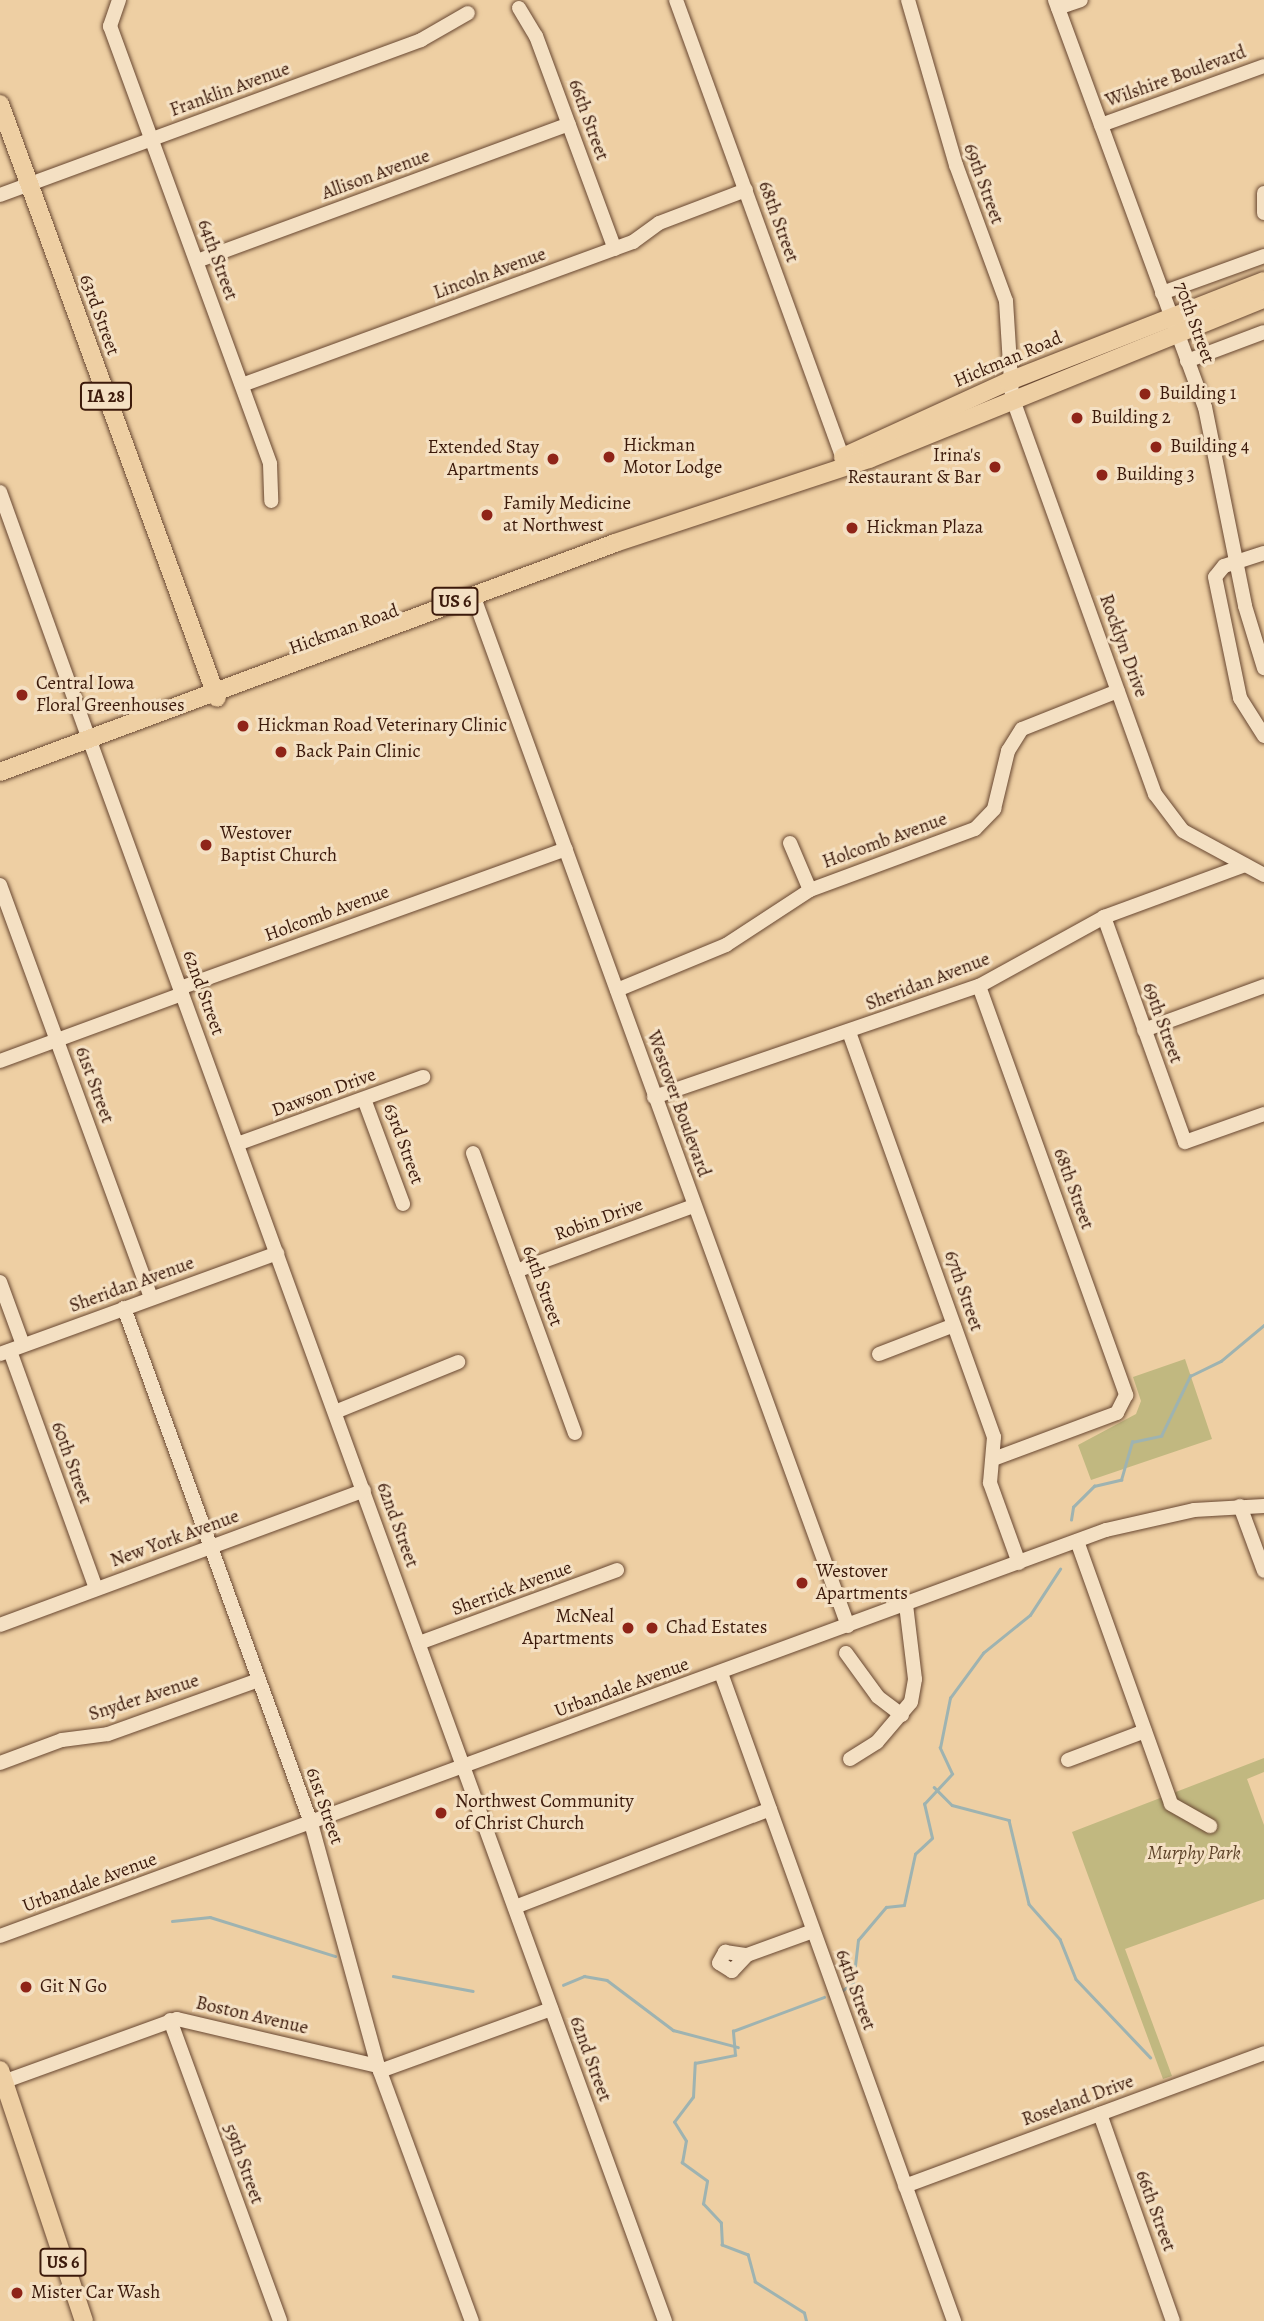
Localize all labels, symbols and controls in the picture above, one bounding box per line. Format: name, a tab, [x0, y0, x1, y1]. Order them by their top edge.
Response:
street label: Wilshire Boulevard	[1103, 41, 1249, 113]
street label: Franklin Avenue	[167, 58, 293, 122]
street label: 66th Street	[563, 76, 613, 164]
street label: 69th Street	[958, 140, 1008, 228]
street label: Allison Avenue	[319, 145, 433, 205]
street label: 68th Street	[753, 178, 803, 266]
street label: 64th Street	[192, 217, 242, 303]
street label: Lincoln Avenue	[431, 243, 549, 305]
street label: 63rd Street	[74, 271, 124, 359]
street label: 70th Street	[1169, 279, 1219, 367]
street label: Hickman Road	[950, 327, 1066, 393]
road number: IA 28	[80, 382, 132, 410]
place label: Building 1	[1159, 383, 1236, 405]
marker: Building 1	[1137, 386, 1153, 402]
place label: Building 2	[1091, 407, 1171, 429]
marker: Building 2	[1069, 410, 1085, 426]
place label: Hickman Motor Lodge	[623, 435, 722, 479]
place label: Building 4	[1170, 436, 1249, 458]
place label: Extended Stay Apartments	[428, 437, 539, 481]
marker: Building 4	[1148, 439, 1164, 455]
place label: Irina's Restaurant & Bar	[847, 445, 981, 489]
marker: Hickman Motor Lodge	[601, 449, 617, 465]
marker: Extended Stay Apartments	[545, 451, 561, 467]
marker: Irina's Restaurant & Bar	[987, 459, 1003, 475]
place label: Building 3	[1116, 464, 1195, 486]
marker: Building 3	[1094, 467, 1110, 483]
place label: Family Medicine at Northwest	[503, 493, 631, 537]
marker: Family Medicine at Northwest	[477, 505, 497, 525]
place label: Hickman Plaza	[866, 517, 983, 539]
marker: Hickman Plaza	[844, 520, 860, 536]
road number: US 6	[430, 586, 480, 616]
street label: Rocklyn Drive	[1094, 591, 1152, 701]
street label: Hickman Road	[286, 600, 402, 660]
place label: Central Iowa Floral Greenhouses	[36, 673, 185, 717]
marker: Central Iowa Floral Greenhouses	[14, 687, 30, 703]
place label: Hickman Road Veterinary Clinic	[257, 715, 507, 737]
marker: Hickman Road Veterinary Clinic	[235, 718, 251, 734]
place label: Back Pain Clinic	[295, 741, 421, 763]
marker: Back Pain Clinic	[273, 744, 289, 760]
street label: Holcomb Avenue	[820, 808, 950, 874]
place label: Westover Baptist Church	[220, 823, 337, 867]
marker: Westover Baptist Church	[198, 837, 214, 853]
street label: Holcomb Avenue	[262, 881, 392, 947]
street label: 62nd Street	[177, 947, 229, 1039]
street label: Sheridan Avenue	[863, 948, 993, 1016]
street label: 69th Street	[1137, 979, 1187, 1067]
street label: Westover Boulevard	[641, 1028, 715, 1180]
street label: 61st Street	[70, 1044, 118, 1126]
street label: Dawson Drive	[269, 1064, 379, 1122]
street label: 63rd Street	[378, 1100, 428, 1188]
street label: 68th Street	[1048, 1145, 1098, 1233]
street label: Robin Drive	[552, 1193, 646, 1247]
street label: 64th Street	[517, 1243, 567, 1329]
street label: 67th Street	[939, 1248, 987, 1334]
street label: Sheridan Avenue	[67, 1252, 197, 1318]
street label: 60th Street	[46, 1419, 96, 1507]
street label: 62nd Street	[371, 1479, 423, 1571]
street label: New York Avenue	[108, 1505, 242, 1573]
street label: Sherrick Avenue	[449, 1557, 575, 1621]
place label: Westover Apartments	[816, 1561, 908, 1605]
marker: Westover Apartments	[794, 1575, 810, 1591]
place label: McNeal Apartments	[522, 1606, 614, 1650]
place label: Chad Estates	[666, 1617, 767, 1639]
marker: McNeal Apartments	[620, 1620, 636, 1636]
marker: Chad Estates	[644, 1620, 660, 1636]
street label: Urbandale Avenue	[552, 1653, 692, 1723]
street label: Snyder Avenue	[86, 1669, 202, 1727]
street label: 61st Street	[300, 1765, 348, 1847]
place label: Northwest Community of Christ Church	[455, 1791, 634, 1835]
marker: Northwest Community of Christ Church	[433, 1805, 449, 1821]
park label: Murphy Park	[1147, 1843, 1241, 1865]
street label: Urbandale Avenue	[20, 1848, 160, 1918]
street label: 64th Street	[830, 1947, 880, 2033]
place label: Git N Go	[40, 1976, 107, 1998]
marker: Git N Go	[18, 1979, 34, 1995]
street label: Boston Avenue	[194, 1992, 310, 2040]
street label: 62nd Street	[564, 2013, 616, 2105]
street label: Roseland Drive	[1019, 2070, 1137, 2132]
street label: 59th Street	[218, 2121, 268, 2207]
street label: 66th Street	[1130, 2167, 1180, 2255]
road number: US 6	[38, 2248, 88, 2276]
place label: Mister Car Wash	[31, 2282, 160, 2304]
marker: Mister Car Wash	[9, 2285, 25, 2301]

